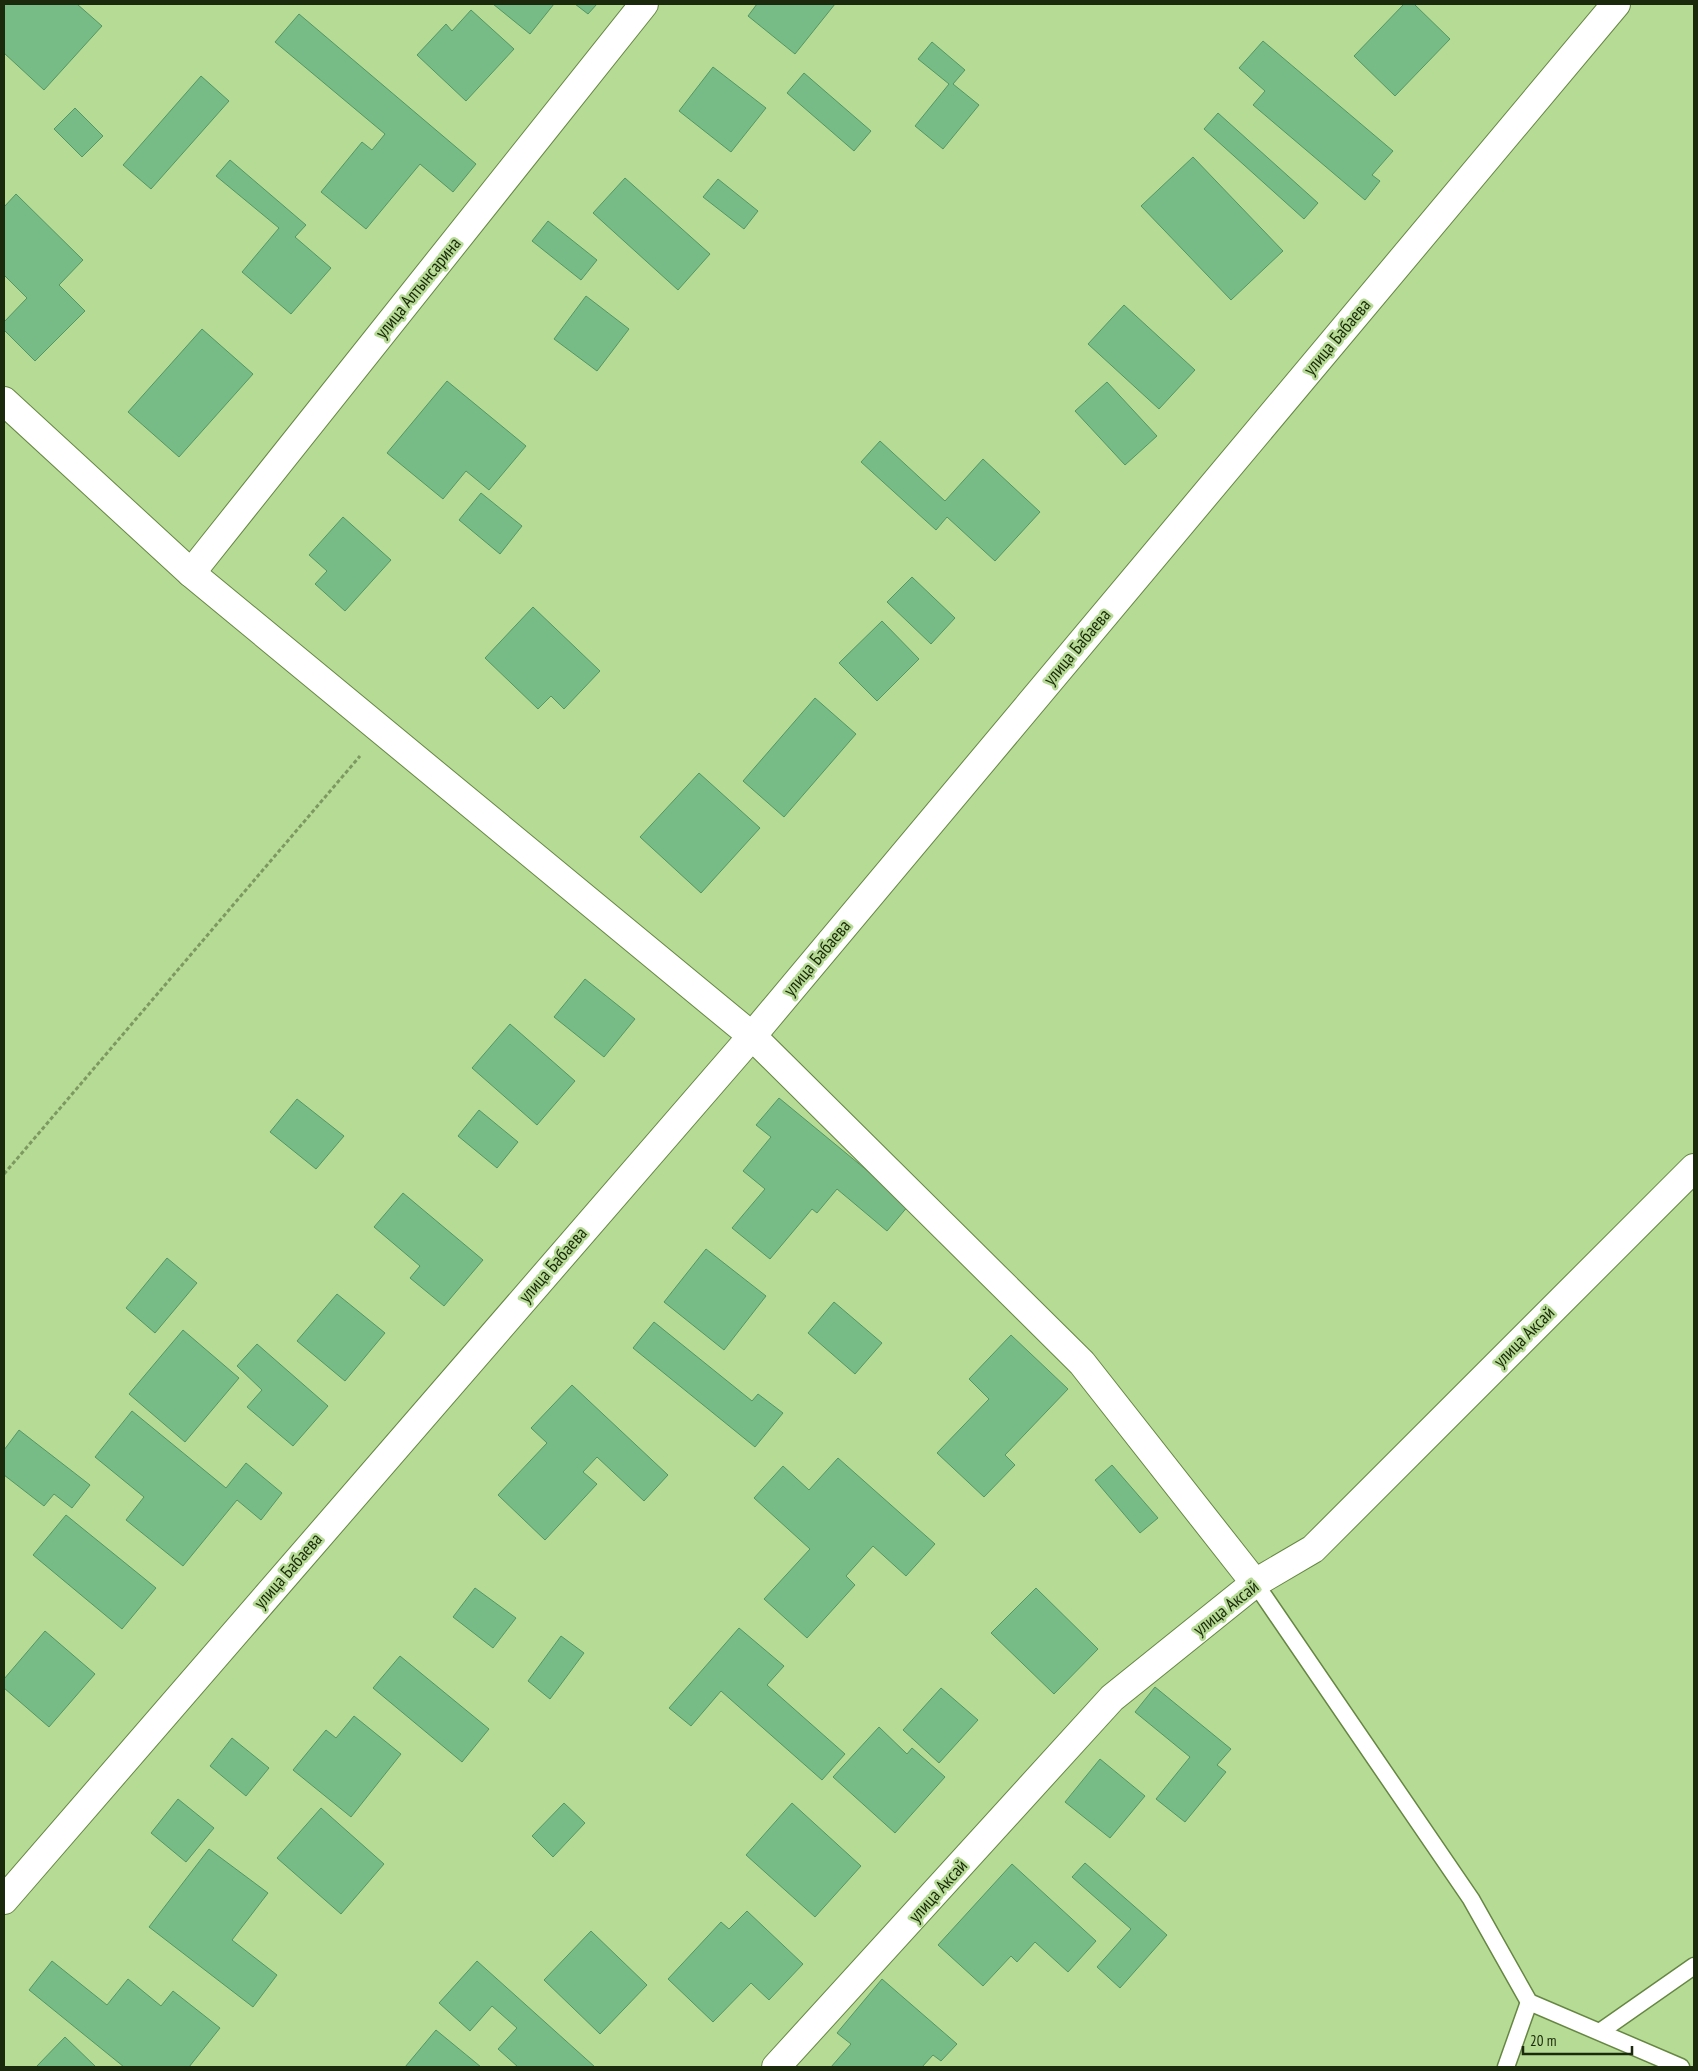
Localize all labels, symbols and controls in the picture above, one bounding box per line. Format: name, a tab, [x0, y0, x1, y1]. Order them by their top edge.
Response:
street label: улица Алтынсарина	[370, 232, 465, 343]
street label: улица Бабаева	[1298, 294, 1375, 380]
street label: улица Бабаева	[1038, 604, 1115, 690]
street label: улица Бабаева	[778, 915, 855, 1001]
street label: улица Бабаева	[513, 1222, 592, 1307]
street label: улица Аксай	[1488, 1301, 1559, 1372]
street label: улица Бабаева	[248, 1528, 327, 1613]
street label: улица Аксай	[1188, 1575, 1263, 1640]
street label: улица Аксай	[903, 1854, 972, 1927]
scale bar	[1523, 2024, 1632, 2056]
text: 20 m	[1530, 2031, 1556, 2050]

